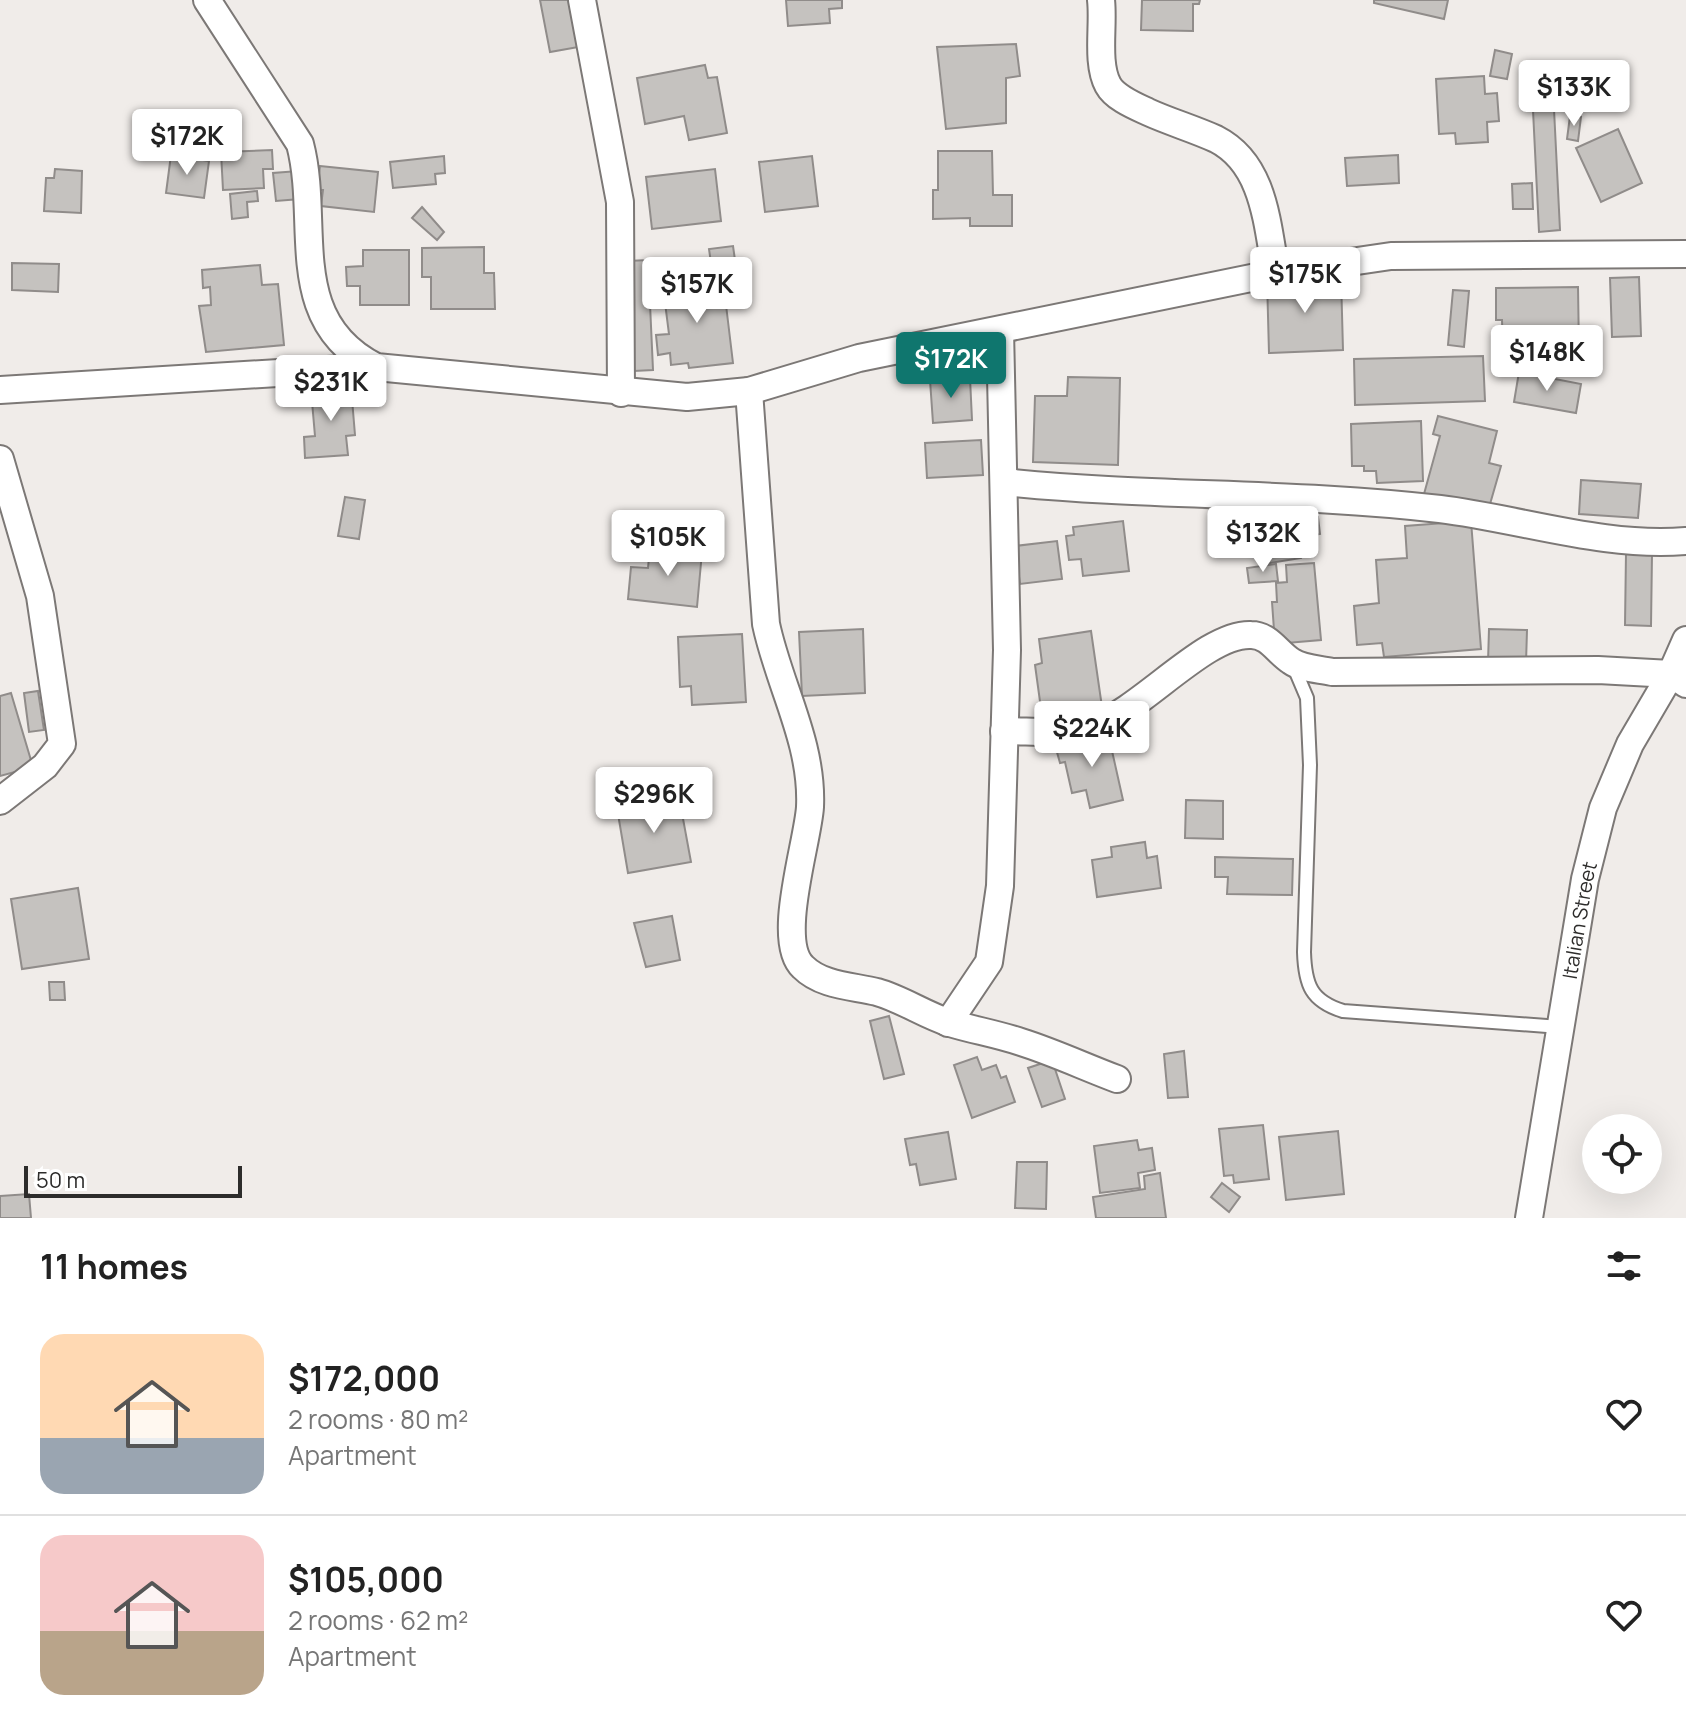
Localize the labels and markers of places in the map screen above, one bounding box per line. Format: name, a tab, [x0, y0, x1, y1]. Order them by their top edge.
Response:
pin: $133K	[1518, 60, 1630, 128]
pin: $172K	[131, 109, 243, 177]
pin: $175K	[1249, 247, 1361, 315]
pin: $157K	[641, 257, 753, 325]
pin: $148K	[1491, 325, 1603, 393]
pin: $172K	[895, 332, 1007, 400]
pin: $231K	[275, 355, 387, 423]
pin: $132K	[1207, 506, 1319, 574]
pin: $105K	[612, 510, 724, 578]
pin: $224K	[1036, 701, 1148, 769]
pin: $296K	[598, 767, 710, 835]

